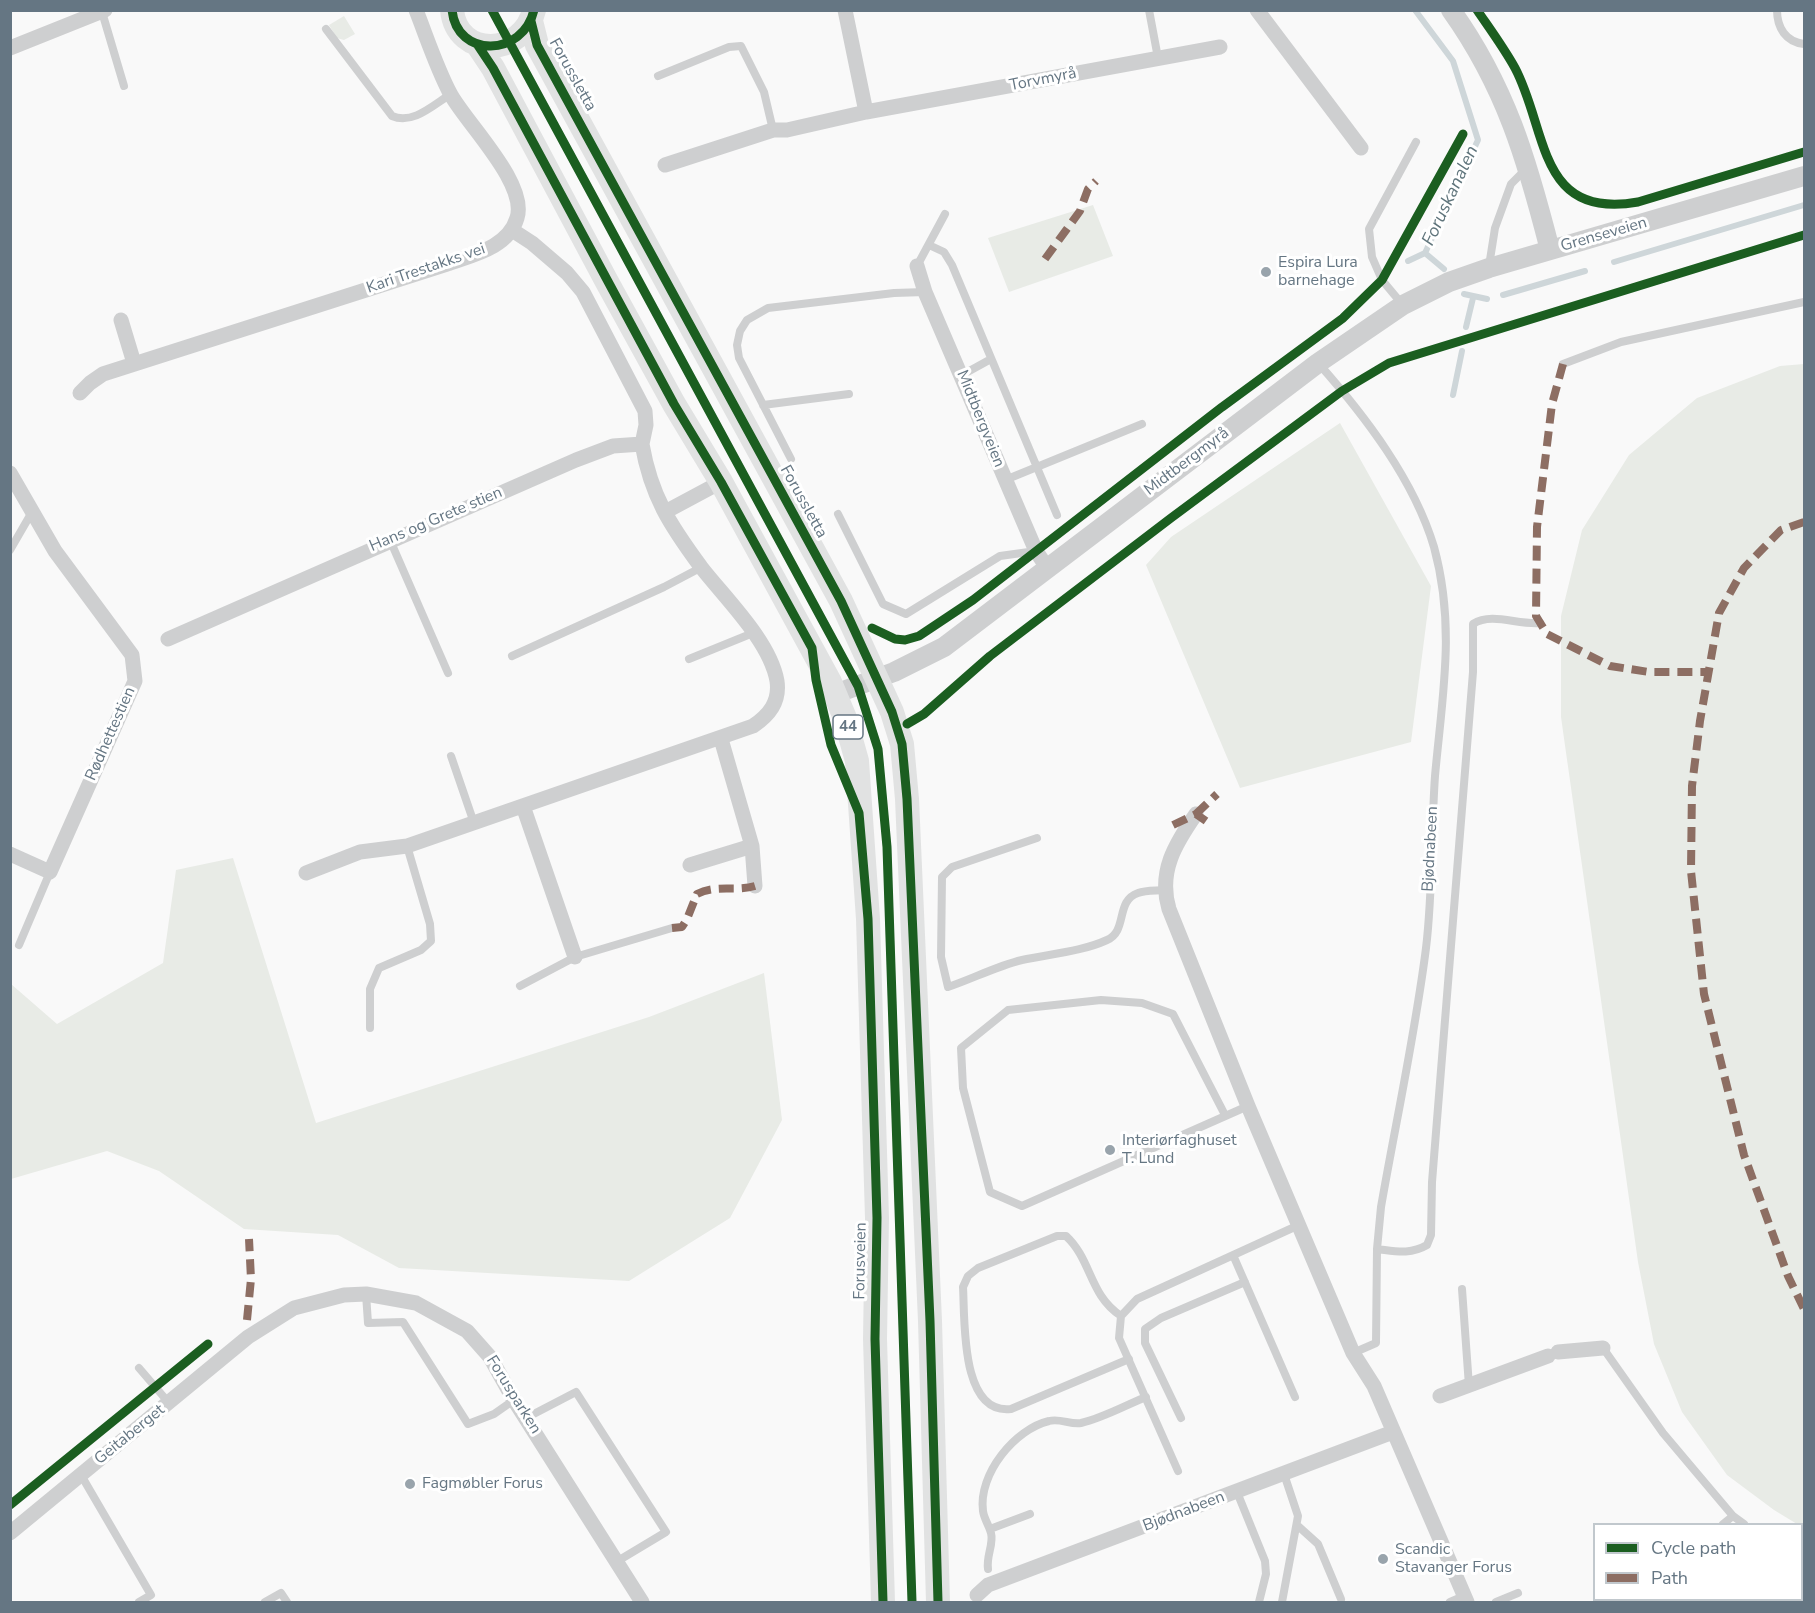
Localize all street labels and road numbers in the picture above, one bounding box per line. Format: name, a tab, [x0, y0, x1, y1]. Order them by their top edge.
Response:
street label: Forussletta	[544, 35, 600, 115]
street label: Torvmyrå	[1008, 64, 1078, 96]
street label: Grenseveien	[1559, 214, 1649, 256]
street label: Kari Trestakks vei	[364, 240, 488, 298]
street label: Midtbergveien	[952, 368, 1008, 470]
street label: Midtbergmyrå	[1141, 424, 1233, 500]
street label: Forussletta	[775, 462, 831, 542]
street label: Hans og Grete stien	[367, 483, 505, 557]
street label: Rødhettestien	[82, 684, 140, 784]
road number: 44	[833, 715, 863, 739]
street label: Bjødnabeen	[1419, 806, 1443, 892]
street label: Forusveien	[851, 1222, 871, 1300]
street label: Forusparken	[481, 1352, 545, 1438]
street label: Geitaberget	[91, 1401, 169, 1469]
street label: Bjødnabeen	[1140, 1488, 1228, 1536]

